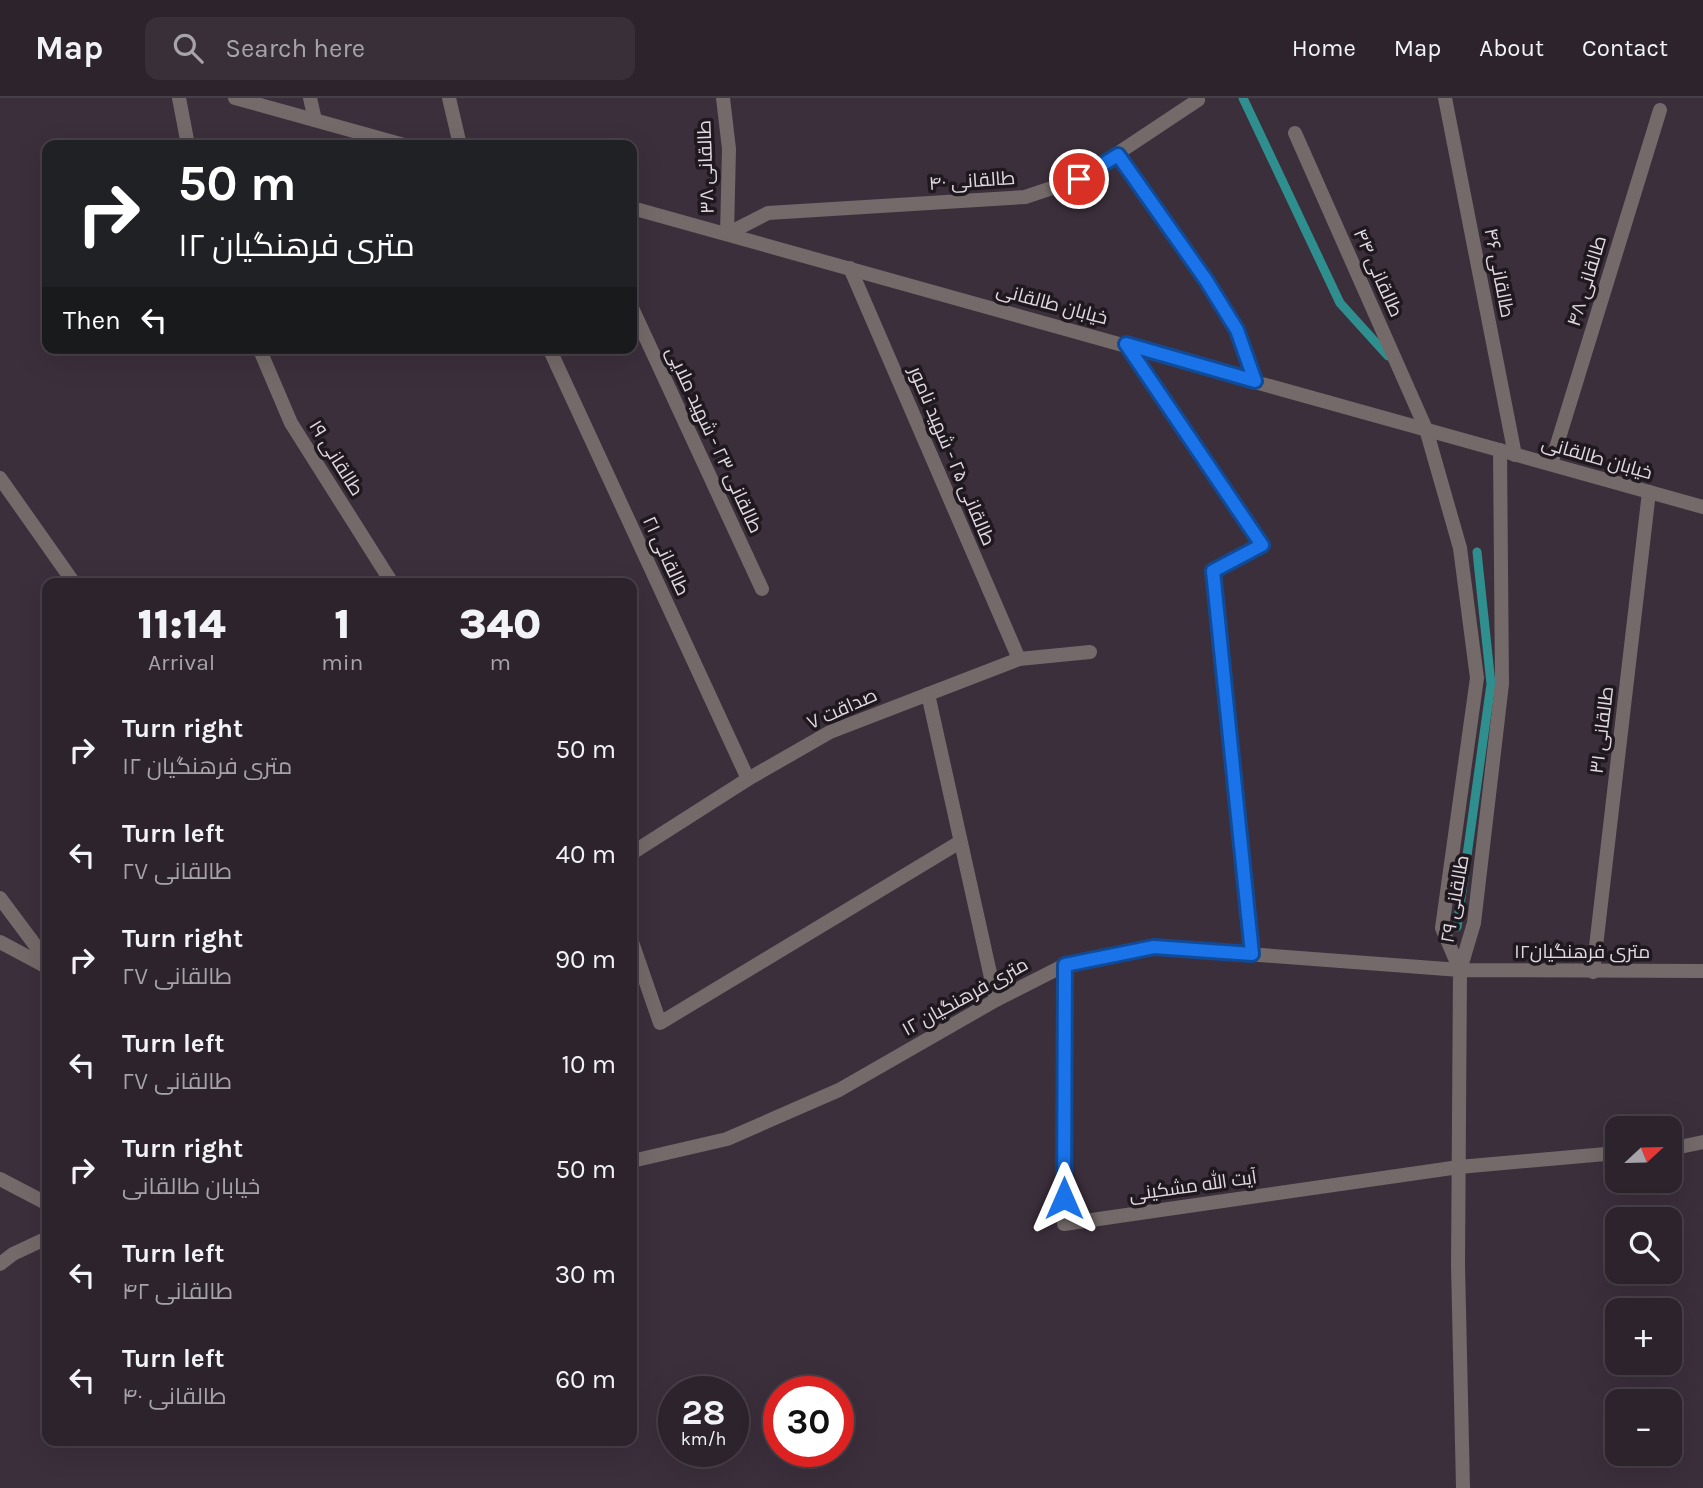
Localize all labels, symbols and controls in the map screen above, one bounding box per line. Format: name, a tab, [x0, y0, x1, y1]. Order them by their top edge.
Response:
search box	[145, 17, 635, 80]
text: Map	[35, 29, 103, 67]
icon: search	[169, 29, 207, 67]
text: Search here	[225, 33, 365, 64]
text: Home	[1292, 34, 1356, 62]
text: Map	[1394, 34, 1441, 62]
text: About	[1479, 34, 1544, 62]
text: Contact	[1582, 34, 1668, 62]
street label: طالقانی ۳۸	[693, 120, 719, 214]
pin	[1049, 149, 1109, 209]
text: 50 m	[178, 155, 296, 212]
icon: arrive	[1060, 160, 1098, 198]
street label: طالقانی ۴۰	[928, 167, 1016, 195]
icon: right	[63, 168, 154, 259]
street label: طالقانی ۴۴	[1349, 225, 1407, 321]
street label: طالقانی ۴۶	[1480, 226, 1518, 320]
text: ۱۲ متری فرهنگیان	[178, 227, 415, 264]
street label: طالقانی ۴۸	[1563, 233, 1611, 329]
street label: خیابان طالقانی	[994, 279, 1110, 329]
icon: left	[135, 301, 173, 339]
text: Then	[63, 305, 121, 336]
street label: طالقانی ۲۳ - شهید ملایی	[661, 343, 767, 537]
street label: طالقانی ۲۵ - شهید نامور	[904, 362, 1000, 549]
street label: طالقانی ۱۹	[304, 416, 368, 500]
street label: خیابان طالقانی	[1539, 432, 1655, 484]
street label: طالقانی ۲۱	[638, 513, 694, 599]
text: 11:14	[138, 599, 226, 649]
text: 1	[334, 599, 350, 649]
text: 340	[459, 599, 541, 649]
text: Arrival	[148, 649, 215, 676]
text: min	[321, 649, 363, 676]
text: m	[489, 649, 511, 676]
street label: صداقت ۷	[804, 684, 880, 734]
street label: طالقانی ۳۱	[1586, 685, 1618, 775]
text: Turn right	[122, 713, 243, 744]
icon: right	[63, 731, 101, 769]
text: 50 m	[555, 734, 616, 765]
text: ۱۲ متری فرهنگیان	[122, 753, 292, 780]
text: Turn left	[122, 818, 224, 849]
icon: left	[63, 836, 101, 874]
text: 40 m	[556, 839, 616, 870]
street label: طالقانی ۲۹	[1436, 853, 1474, 945]
text: طالقانی ۲۷	[122, 858, 232, 885]
text: Turn right	[122, 923, 243, 954]
icon: right	[63, 941, 101, 979]
street label: ۱۲متری فرهنگیان	[1514, 941, 1650, 963]
text: 90 m	[555, 944, 616, 975]
street label: ۱۲ متری فرهنگیان	[898, 953, 1032, 1041]
text: طالقانی ۲۷	[122, 963, 232, 990]
text: Turn left	[122, 1028, 224, 1059]
icon: left	[63, 1046, 101, 1084]
text: 10 m	[561, 1049, 616, 1080]
text: طالقانی ۲۷	[122, 1068, 232, 1095]
north arrow	[1605, 1116, 1682, 1194]
map controls	[1605, 1116, 1682, 1466]
text: Turn right	[122, 1133, 243, 1164]
icon: right	[63, 1151, 101, 1189]
text: 50 m	[555, 1154, 616, 1185]
position arrow	[1027, 1161, 1101, 1235]
street label: آیت الله مشکینی	[1127, 1164, 1258, 1206]
text: خیابان طالقانی	[122, 1173, 260, 1200]
button: search	[1605, 1207, 1682, 1284]
text: Turn left	[122, 1238, 224, 1269]
icon: left	[63, 1256, 101, 1294]
text: 30 m	[555, 1259, 616, 1290]
text: طالقانی ۴۲	[122, 1278, 233, 1305]
button: +	[1605, 1298, 1682, 1375]
text: Turn left	[122, 1343, 224, 1374]
icon: left	[63, 1361, 101, 1399]
text: 60 m	[555, 1364, 616, 1395]
speed limit sign: 30	[763, 1376, 854, 1467]
text: طالقانی ۴۰	[122, 1383, 227, 1410]
button: −	[1605, 1389, 1682, 1466]
text: 28	[682, 1392, 725, 1433]
text: km/h	[681, 1428, 726, 1450]

